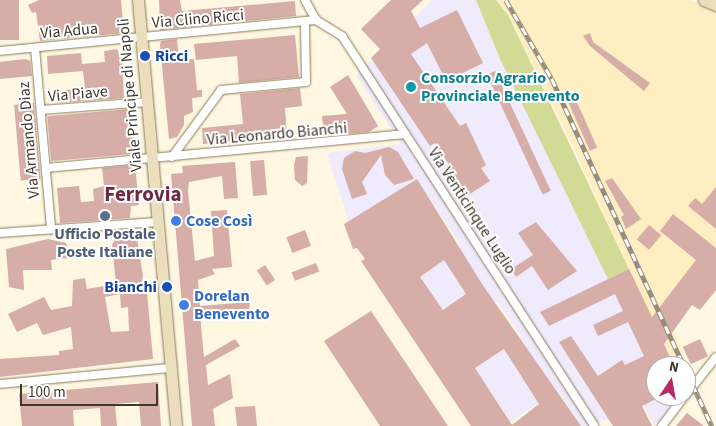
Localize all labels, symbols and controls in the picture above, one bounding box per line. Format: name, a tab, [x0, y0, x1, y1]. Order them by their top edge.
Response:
street label: Via Clino Ricci	[151, 5, 245, 33]
street label: Viale Principe di Napoli	[114, 17, 146, 173]
street label: Via Adua	[39, 19, 99, 43]
place label: Ricci	[155, 46, 188, 66]
marker: Ricci	[139, 50, 151, 62]
place label: Consorzio Agrario Provinciale Benevento	[421, 68, 580, 106]
street label: Via Armando Diaz	[14, 81, 44, 199]
marker: Consorzio Agrario Provinciale Benevento	[405, 81, 417, 93]
street label: Via Piave	[47, 82, 109, 106]
street label: Via Leonardo Bianchi	[206, 118, 348, 150]
street label: Via Venticinque Luglio	[424, 144, 520, 278]
district label: Ferrovia	[104, 181, 182, 207]
marker: Ufficio Postale Poste Italiane	[99, 210, 111, 222]
place label: Cose Così	[186, 211, 252, 231]
marker: Cose Così	[170, 215, 182, 227]
place label: Ufficio Postale Poste Italiane	[54, 224, 156, 262]
place label: Bianchi	[104, 277, 157, 297]
marker: Bianchi	[161, 281, 173, 293]
place label: Dorelan Benevento	[194, 286, 270, 324]
marker: Dorelan Benevento	[178, 299, 190, 311]
north arrow	[646, 356, 696, 406]
text: N	[667, 357, 681, 378]
scale bar	[22, 374, 160, 406]
text: 100 m	[28, 382, 66, 403]

